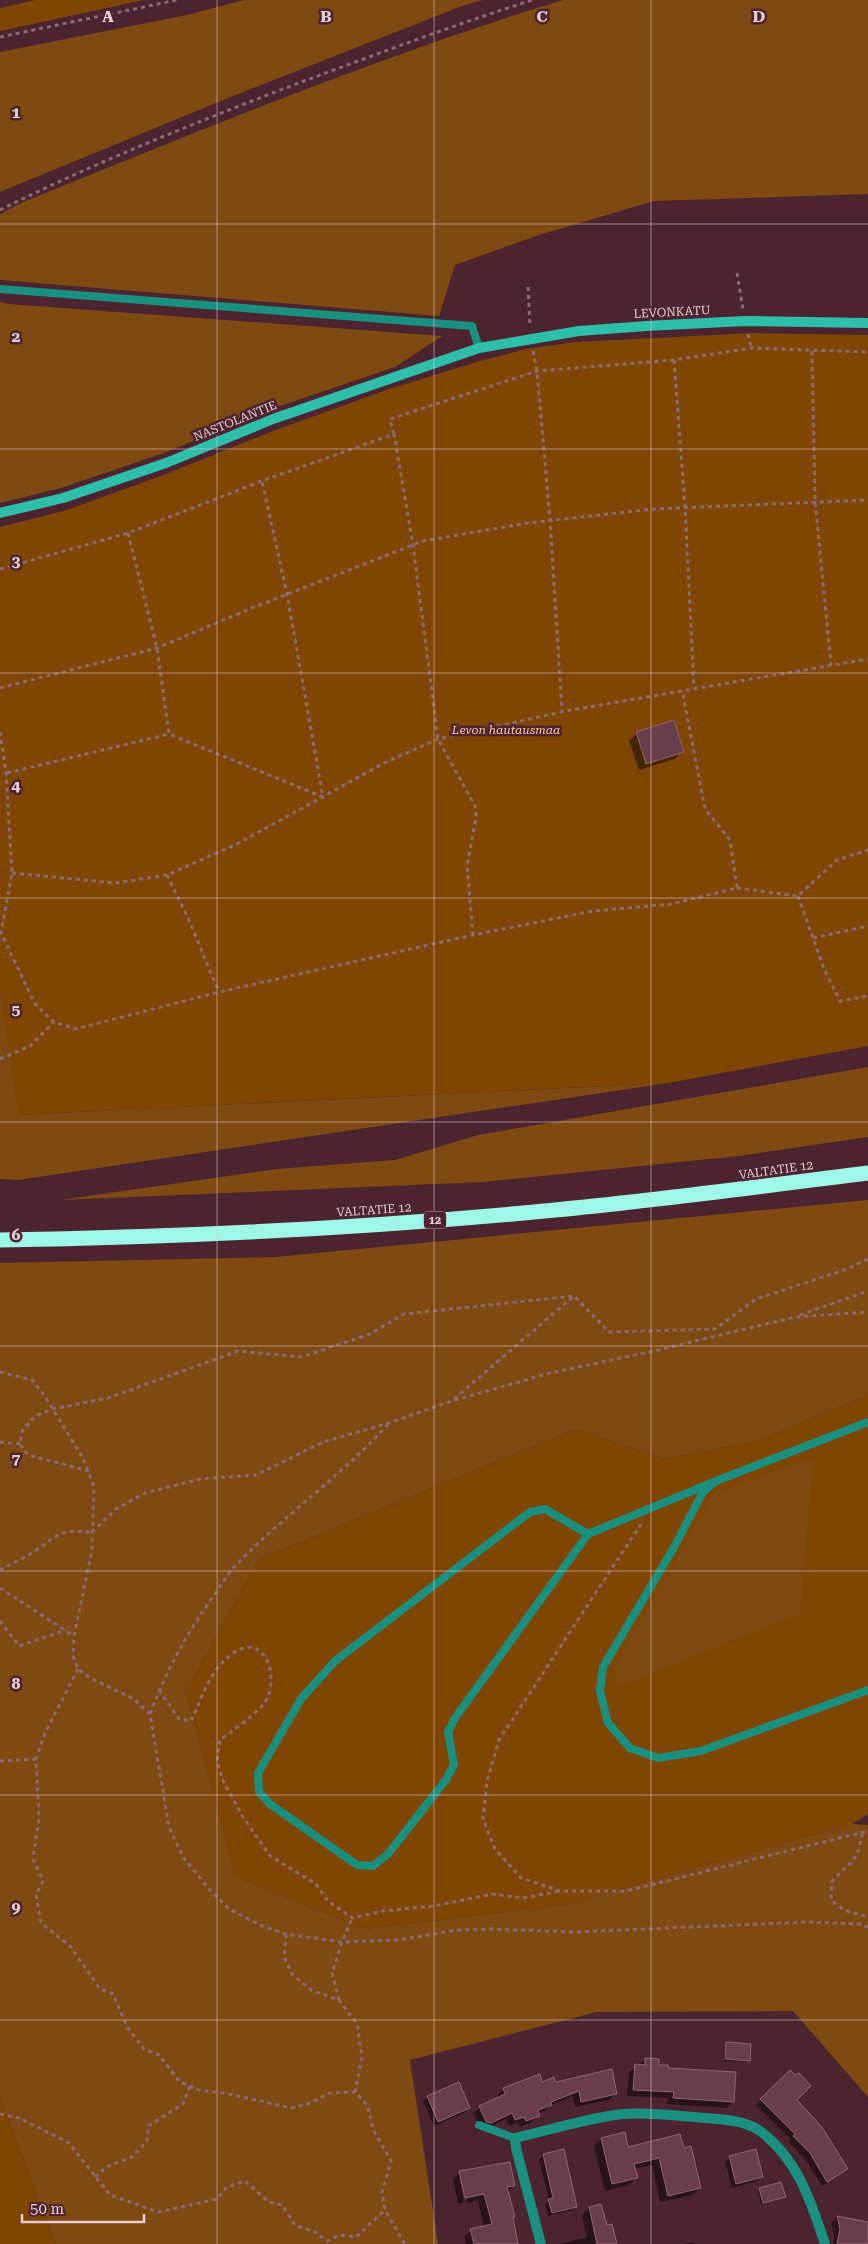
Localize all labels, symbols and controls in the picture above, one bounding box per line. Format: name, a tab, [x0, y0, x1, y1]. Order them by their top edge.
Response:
text: A	[102, 7, 114, 26]
text: B	[320, 7, 332, 26]
text: C	[536, 7, 548, 26]
text: D	[753, 7, 766, 26]
text: 1	[12, 103, 21, 122]
street label: LEVONKATU	[633, 303, 711, 321]
text: 2	[12, 327, 21, 346]
street label: NASTOLANTIE	[191, 398, 279, 444]
text: 3	[12, 552, 21, 571]
park label: Levon hautausmaa	[451, 723, 560, 737]
text: 4	[12, 776, 21, 795]
text: 5	[12, 1000, 21, 1019]
street label: VALTATIE 12	[738, 1158, 814, 1182]
street label: VALTATIE 12	[336, 1200, 412, 1220]
road number: 12	[424, 1212, 446, 1228]
text: 6	[12, 1225, 21, 1244]
text: 7	[12, 1449, 21, 1468]
text: 8	[12, 1674, 21, 1693]
text: 9	[12, 1898, 21, 1917]
scale bar	[22, 2192, 145, 2224]
text: 50 m	[30, 2200, 65, 2218]

